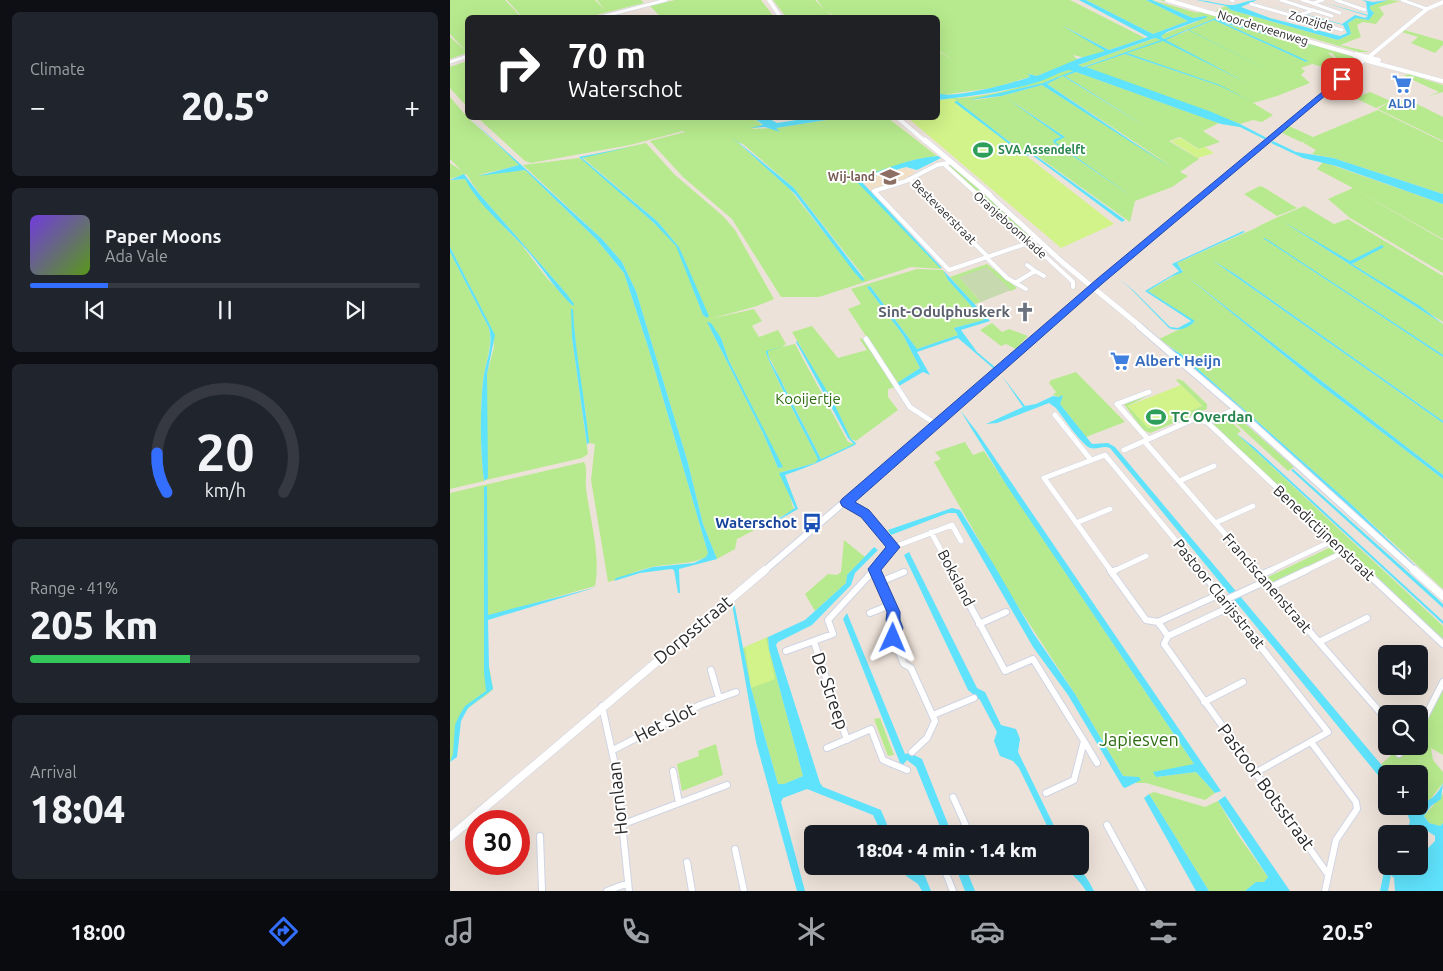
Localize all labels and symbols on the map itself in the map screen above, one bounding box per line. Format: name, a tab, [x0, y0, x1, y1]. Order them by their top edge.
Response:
street label: Noorderveenweg	[1216, 8, 1310, 48]
street label: Zonzijde	[1287, 8, 1335, 33]
pin	[1321, 58, 1363, 100]
supermarket icon: ALDI	[1391, 73, 1413, 95]
place label: ALDI	[1388, 97, 1416, 110]
sports icon: SVA Assendelft	[972, 139, 994, 161]
place label: SVA Assendelft	[998, 143, 1085, 156]
school or university icon: Wij-land	[879, 166, 901, 188]
place label: Wij-land	[828, 170, 875, 183]
street label: Bestevaerstraat	[910, 177, 979, 247]
street label: Oranjeboomkade	[971, 188, 1049, 261]
church icon: Sint-Odulphuskerk	[1014, 301, 1036, 323]
place label: Sint-Odulphuskerk	[878, 303, 1011, 320]
supermarket icon: Albert Heijn	[1109, 350, 1131, 372]
place label: Albert Heijn	[1135, 352, 1221, 369]
park label: Kooijertje	[775, 390, 841, 407]
sports icon: TC Overdan	[1145, 406, 1167, 428]
place label: TC Overdan	[1171, 408, 1253, 425]
street label: Benedictijnenstraat	[1270, 481, 1378, 584]
bus stop icon: Waterschot	[801, 512, 823, 534]
place label: Waterschot	[715, 514, 798, 531]
street label: Franciscanenstraat	[1220, 529, 1315, 636]
street label: Pastoor Clarijsstraat	[1170, 536, 1269, 652]
street label: Boksland	[935, 547, 978, 609]
street label: Dorpsstraat	[649, 591, 735, 668]
position arrow	[866, 611, 918, 663]
street label: De Streep	[808, 649, 854, 732]
street label: Het Slot	[631, 698, 698, 746]
street label: Pastoor Botsstraat	[1214, 720, 1319, 853]
park label: Japiesven	[1099, 729, 1179, 749]
street label: Hornlaan	[603, 760, 631, 836]
speed limit sign: 30	[465, 810, 530, 875]

